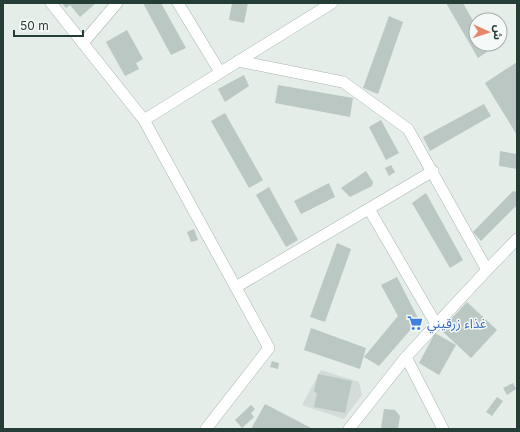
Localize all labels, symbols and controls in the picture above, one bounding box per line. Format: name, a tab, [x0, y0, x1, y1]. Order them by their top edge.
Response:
scale bar	[14, 12, 83, 38]
north arrow	[468, 12, 508, 52]
text: 50 m	[20, 18, 49, 33]
text: ش	[491, 25, 505, 40]
supermarket icon: غذاء زرقيني	[406, 314, 424, 332]
place label: غذاء زرقيني	[427, 315, 487, 334]

